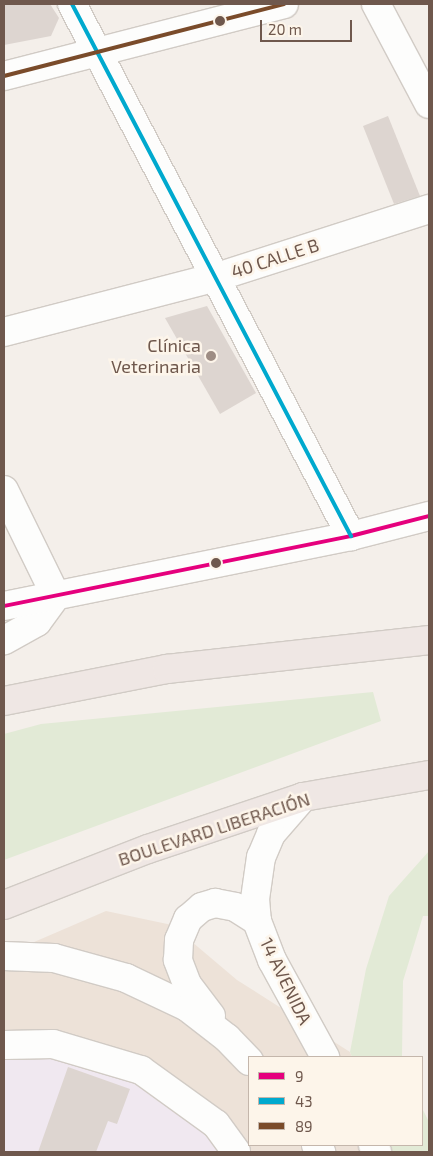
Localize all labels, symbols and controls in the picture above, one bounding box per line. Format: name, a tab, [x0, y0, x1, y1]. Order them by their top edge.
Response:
scale bar	[263, 10, 356, 42]
unlabelled marker	[215, 16, 225, 26]
text: 20 m	[268, 20, 302, 38]
street label: 40 CALLE B	[228, 234, 322, 282]
place label: Clínica Veterinaria	[111, 335, 201, 378]
marker: Clínica Veterinaria	[205, 350, 217, 362]
unlabelled marker	[211, 558, 221, 568]
street label: BOULEVARD LIBERACIÓN	[115, 788, 313, 870]
street label: 14 AVENIDA	[256, 934, 316, 1028]
legend	[248, 1056, 423, 1146]
text: 9	[295, 1067, 304, 1085]
text: 43	[295, 1092, 313, 1110]
text: 89	[295, 1117, 313, 1135]

